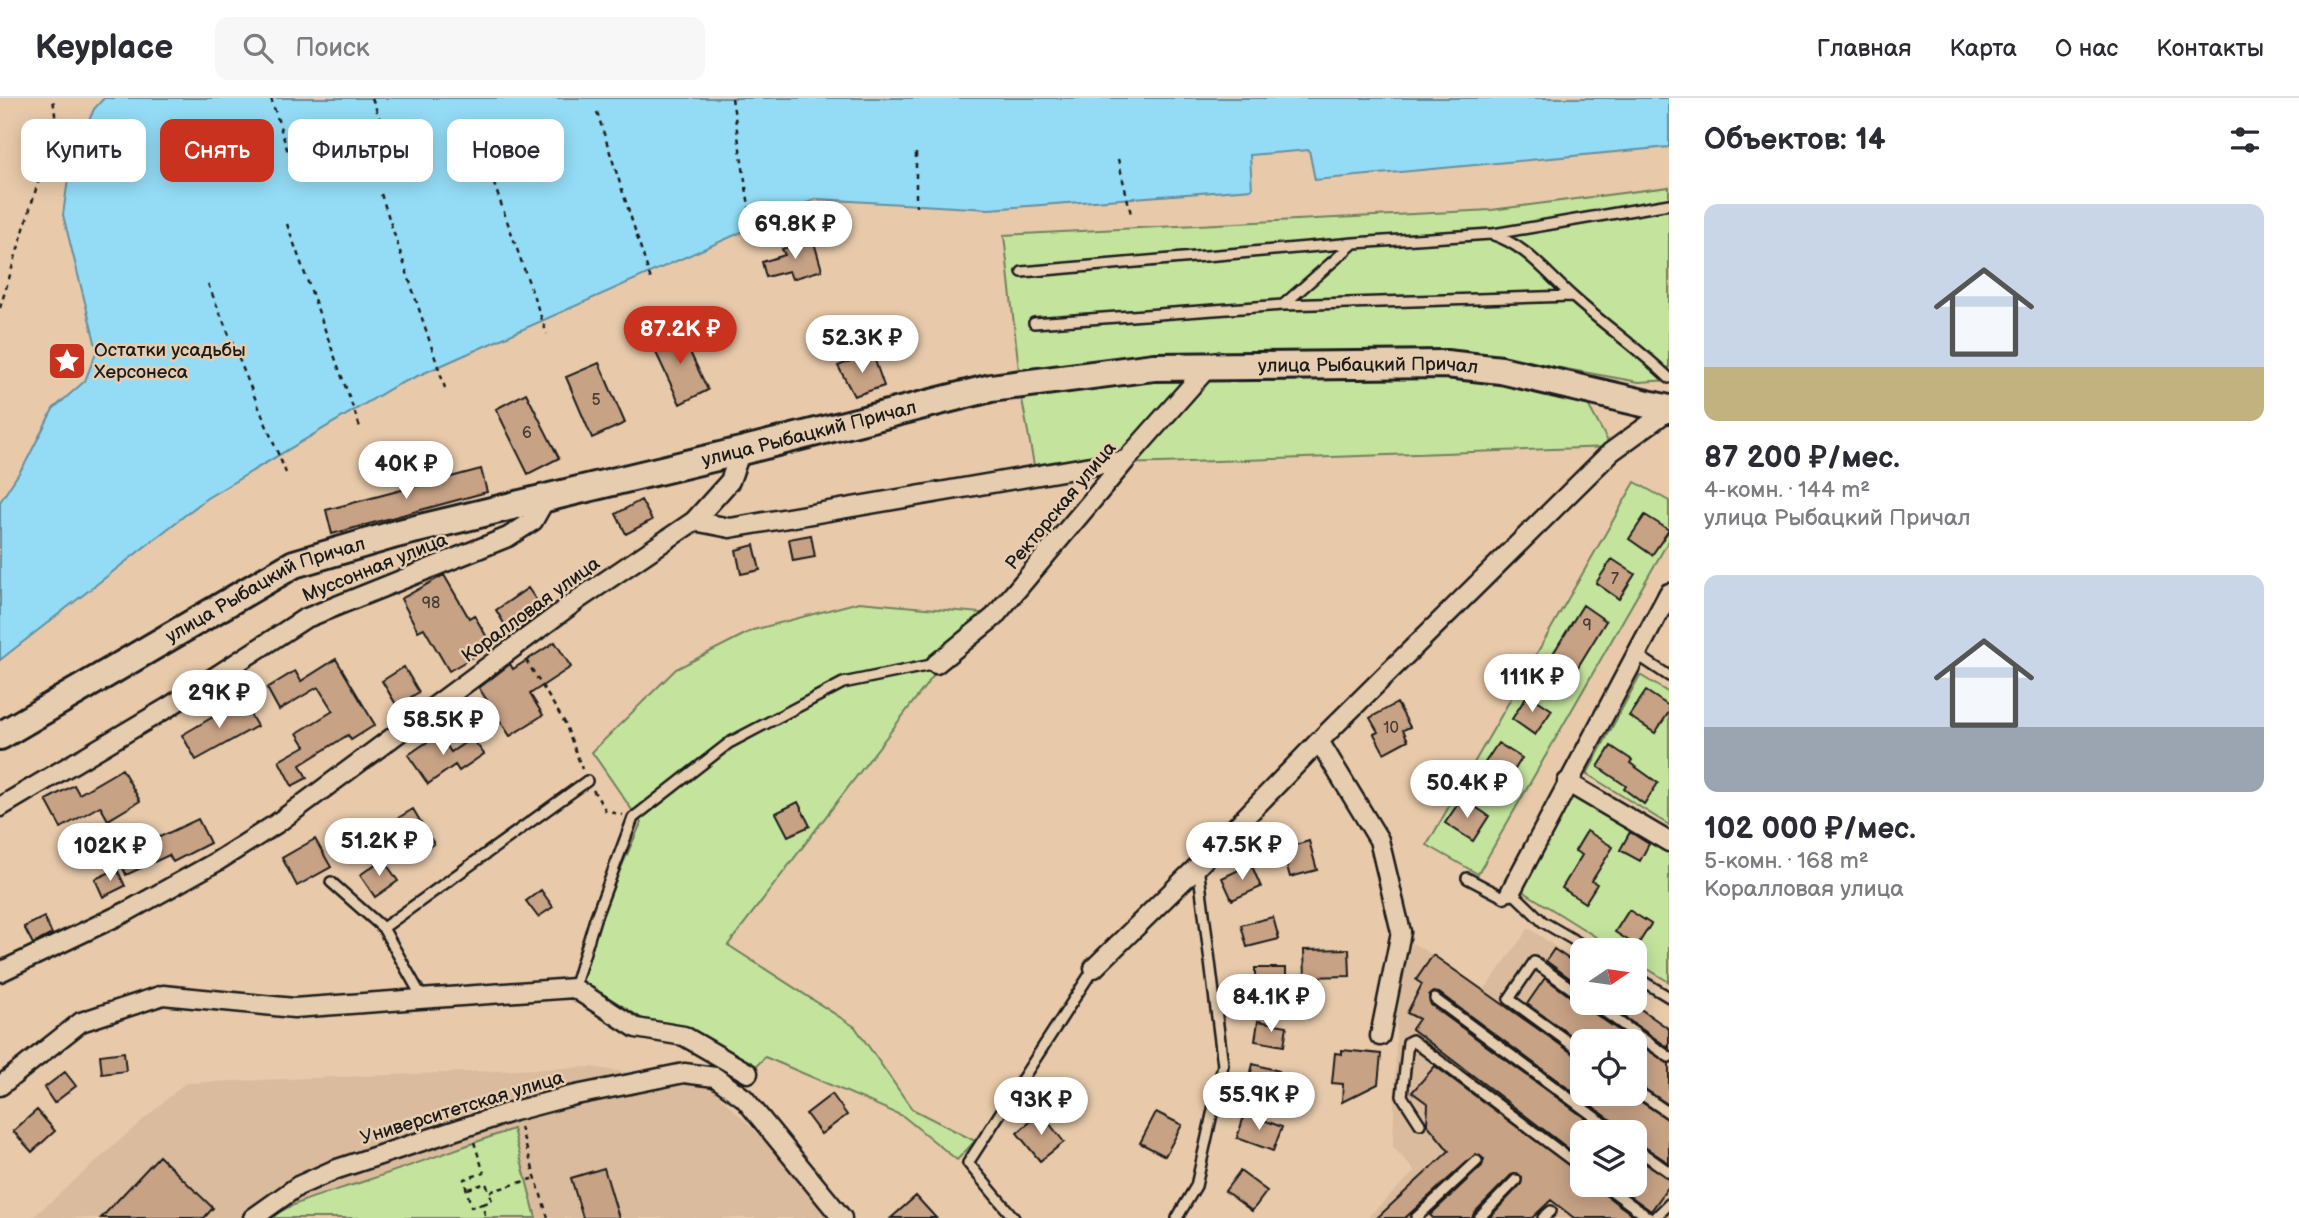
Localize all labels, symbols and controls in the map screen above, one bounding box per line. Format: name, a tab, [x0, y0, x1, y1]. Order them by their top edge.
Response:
search box	[215, 17, 705, 80]
text: Keyplace	[35, 28, 173, 68]
icon: search	[239, 29, 277, 67]
text: Поиск	[295, 33, 370, 64]
text: Главная	[1817, 34, 1911, 63]
text: Карта	[1949, 34, 2017, 63]
text: О нас	[2055, 34, 2118, 63]
text: Контакты	[2156, 34, 2264, 63]
chip: Купить	[21, 119, 146, 182]
chip: Снять	[160, 119, 274, 182]
chip: Фильтры	[288, 119, 433, 182]
chip: Новое	[447, 119, 564, 182]
icon: filters	[2226, 121, 2264, 159]
text: Объектов: 14	[1704, 122, 1886, 158]
pin: 69.8K ₽	[730, 202, 860, 261]
text: 69.8K ₽	[754, 210, 836, 238]
icon: home	[1921, 249, 2047, 375]
pin: 87.2K ₽	[615, 306, 745, 366]
text: 87.2K ₽	[640, 315, 720, 343]
pin: 52.3K ₽	[797, 316, 927, 375]
text: 52.3K ₽	[822, 324, 902, 352]
place label: Остатки усадьбы Херсонеса	[94, 339, 246, 384]
place icon: Остатки усадьбы Херсонеса	[46, 340, 88, 382]
street label: улица Рыбацкий Причал	[1258, 352, 1479, 379]
house number: 5	[591, 391, 601, 410]
street label: улица Рыбацкий Причал	[699, 396, 919, 472]
house number: 6	[522, 424, 532, 443]
street label: Ректорская улица	[1001, 437, 1121, 575]
text: 87 200 ₽/мес.	[1704, 440, 1900, 476]
pin: 40K ₽	[357, 442, 455, 501]
text: 40K ₽	[374, 450, 438, 478]
text: 4-комн. · 144 m²	[1704, 476, 1870, 504]
text: улица Рыбацкий Причал	[1704, 504, 1971, 532]
street label: Муссонная улица	[299, 528, 451, 608]
street label: улица Рыбацкий Причал	[161, 532, 368, 648]
street label: Коралловая улица	[457, 552, 605, 668]
house number: 7	[1611, 570, 1619, 589]
house number: 98	[422, 594, 440, 613]
house number: 9	[1582, 616, 1592, 635]
icon: home	[1921, 620, 2047, 746]
pin: 111K ₽	[1475, 654, 1589, 714]
text: 111K ₽	[1500, 663, 1564, 691]
pin: 29K ₽	[170, 670, 268, 730]
text: 29K ₽	[188, 679, 250, 707]
pin: 58.5K ₽	[378, 698, 508, 757]
text: 58.5K ₽	[403, 706, 483, 734]
house number: 10	[1383, 719, 1399, 738]
pin: 50.4K ₽	[1402, 760, 1532, 820]
text: 50.4K ₽	[1426, 769, 1508, 797]
text: 102 000 ₽/мес.	[1704, 811, 1916, 847]
pin: 51.2K ₽	[314, 818, 444, 878]
pin: 47.5K ₽	[1177, 822, 1307, 882]
pin: 102K ₽	[53, 824, 167, 883]
text: 51.2K ₽	[340, 827, 418, 855]
text: 47.5K ₽	[1202, 831, 1282, 859]
text: 102K ₽	[73, 832, 147, 860]
text: 5-комн. · 168 m²	[1704, 847, 1869, 875]
text: Коралловая улица	[1704, 875, 1904, 903]
north arrow	[1570, 938, 1647, 1015]
map controls	[1570, 938, 1647, 1197]
pin: 84.1K ₽	[1206, 974, 1336, 1034]
text: 84.1K ₽	[1232, 983, 1310, 1011]
button: locate	[1570, 1029, 1647, 1106]
street label: Университетская улица	[358, 1066, 566, 1150]
pin: 55.9K ₽	[1194, 1072, 1324, 1132]
pin: 93K ₽	[992, 1077, 1090, 1137]
text: 55.9K ₽	[1219, 1081, 1299, 1109]
text: 93K ₽	[1010, 1086, 1072, 1114]
button: layers	[1570, 1120, 1647, 1197]

